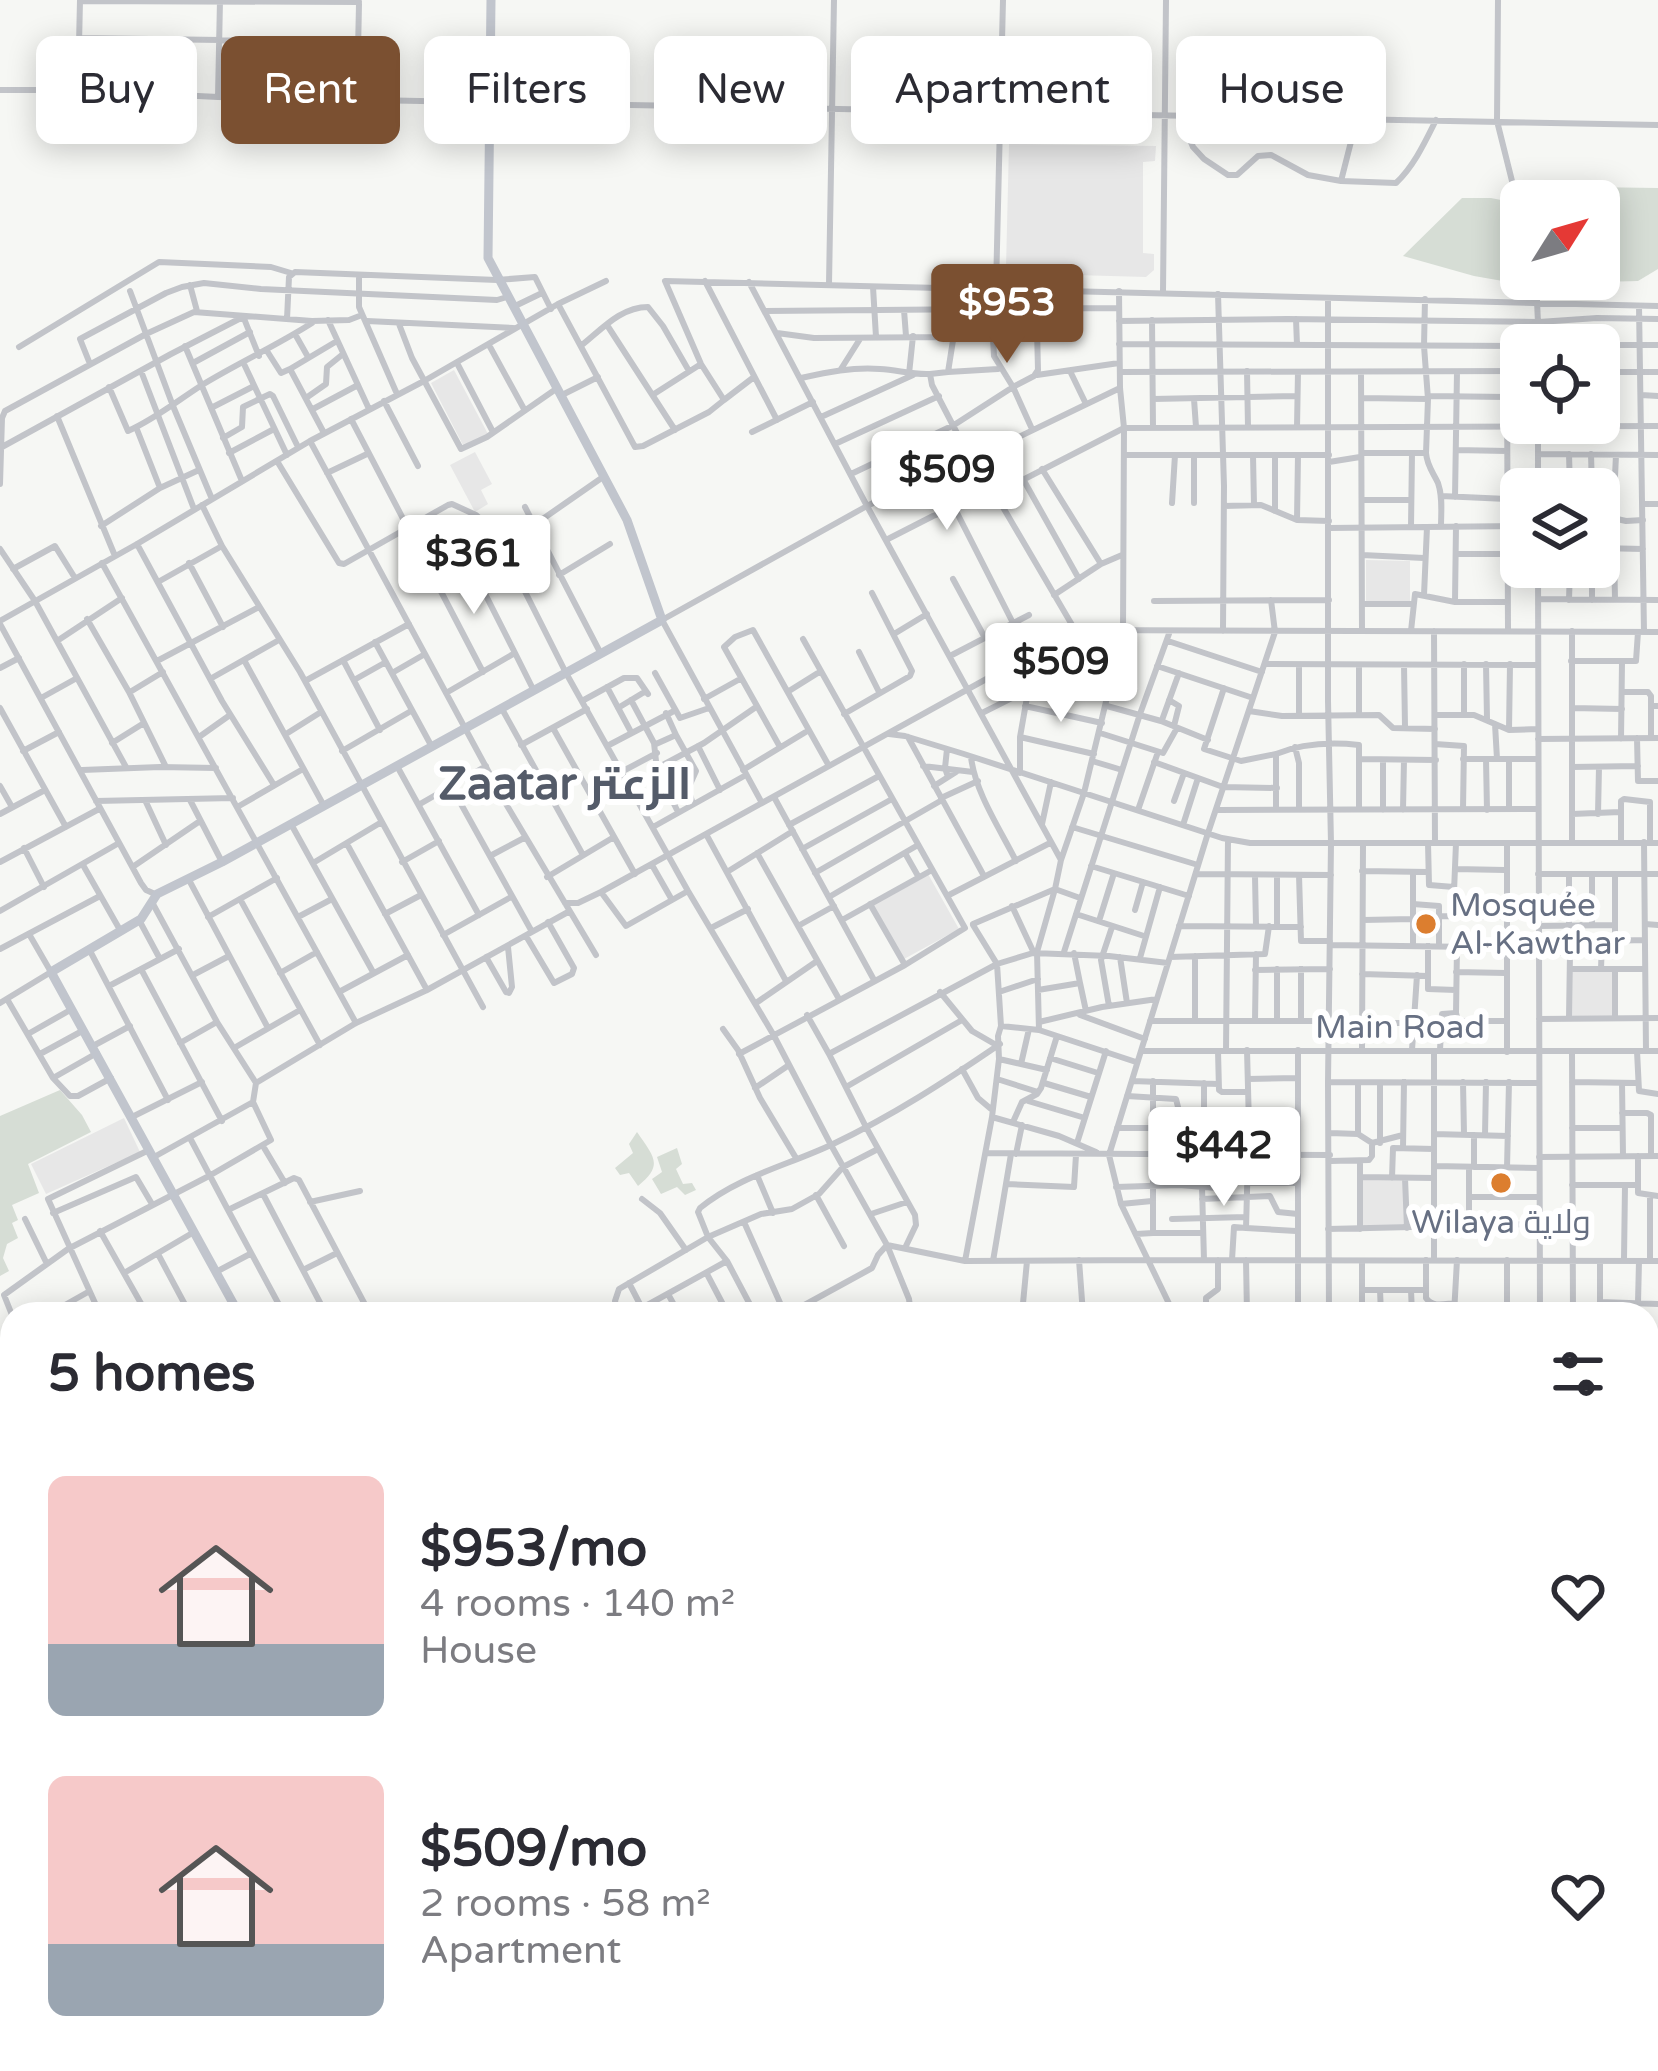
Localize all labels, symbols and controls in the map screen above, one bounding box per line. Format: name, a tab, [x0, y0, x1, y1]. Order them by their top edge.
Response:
chip: Buy	[36, 36, 197, 144]
chip: Rent	[221, 36, 400, 144]
chip: Filters	[424, 36, 630, 144]
chip: New	[654, 36, 827, 144]
chip: Apartment	[851, 36, 1152, 144]
chip: House	[1176, 36, 1386, 144]
north arrow	[1500, 180, 1620, 300]
map controls	[1500, 180, 1620, 588]
pin: $953	[936, 264, 1078, 366]
text: $953	[958, 279, 1056, 326]
button: locate	[1500, 324, 1620, 444]
pin: $509	[876, 431, 1018, 533]
text: $509	[898, 446, 996, 493]
button: layers	[1500, 468, 1620, 588]
pin: $361	[403, 515, 545, 617]
text: $361	[425, 530, 523, 577]
pin: $509	[990, 623, 1132, 725]
text: $509	[1012, 638, 1110, 685]
district label: Zaatar الزعتر	[438, 758, 692, 812]
place label: Mosquée Al-Kawthar	[1450, 886, 1626, 963]
marker: Mosquée Al-Kawthar	[1413, 911, 1439, 937]
street label: Main Road	[1315, 1008, 1485, 1047]
pin: $442	[1153, 1107, 1295, 1209]
text: $442	[1175, 1122, 1273, 1169]
marker: Wilaya ولاية	[1488, 1170, 1514, 1196]
place label: Wilaya ولاية	[1411, 1203, 1591, 1242]
icon: filters	[1545, 1341, 1611, 1407]
text: 5 homes	[48, 1343, 256, 1405]
text: $953/mo	[420, 1518, 647, 1580]
icon: home	[144, 1524, 288, 1668]
icon: heart	[1545, 1563, 1611, 1629]
text: 4 rooms · 140 m²	[420, 1580, 735, 1627]
text: House	[420, 1627, 537, 1674]
text: $509/mo	[420, 1818, 647, 1880]
icon: home	[144, 1824, 288, 1968]
icon: heart	[1545, 1863, 1611, 1929]
text: 2 rooms · 58 m²	[420, 1880, 711, 1927]
text: Apartment	[420, 1927, 621, 1974]

